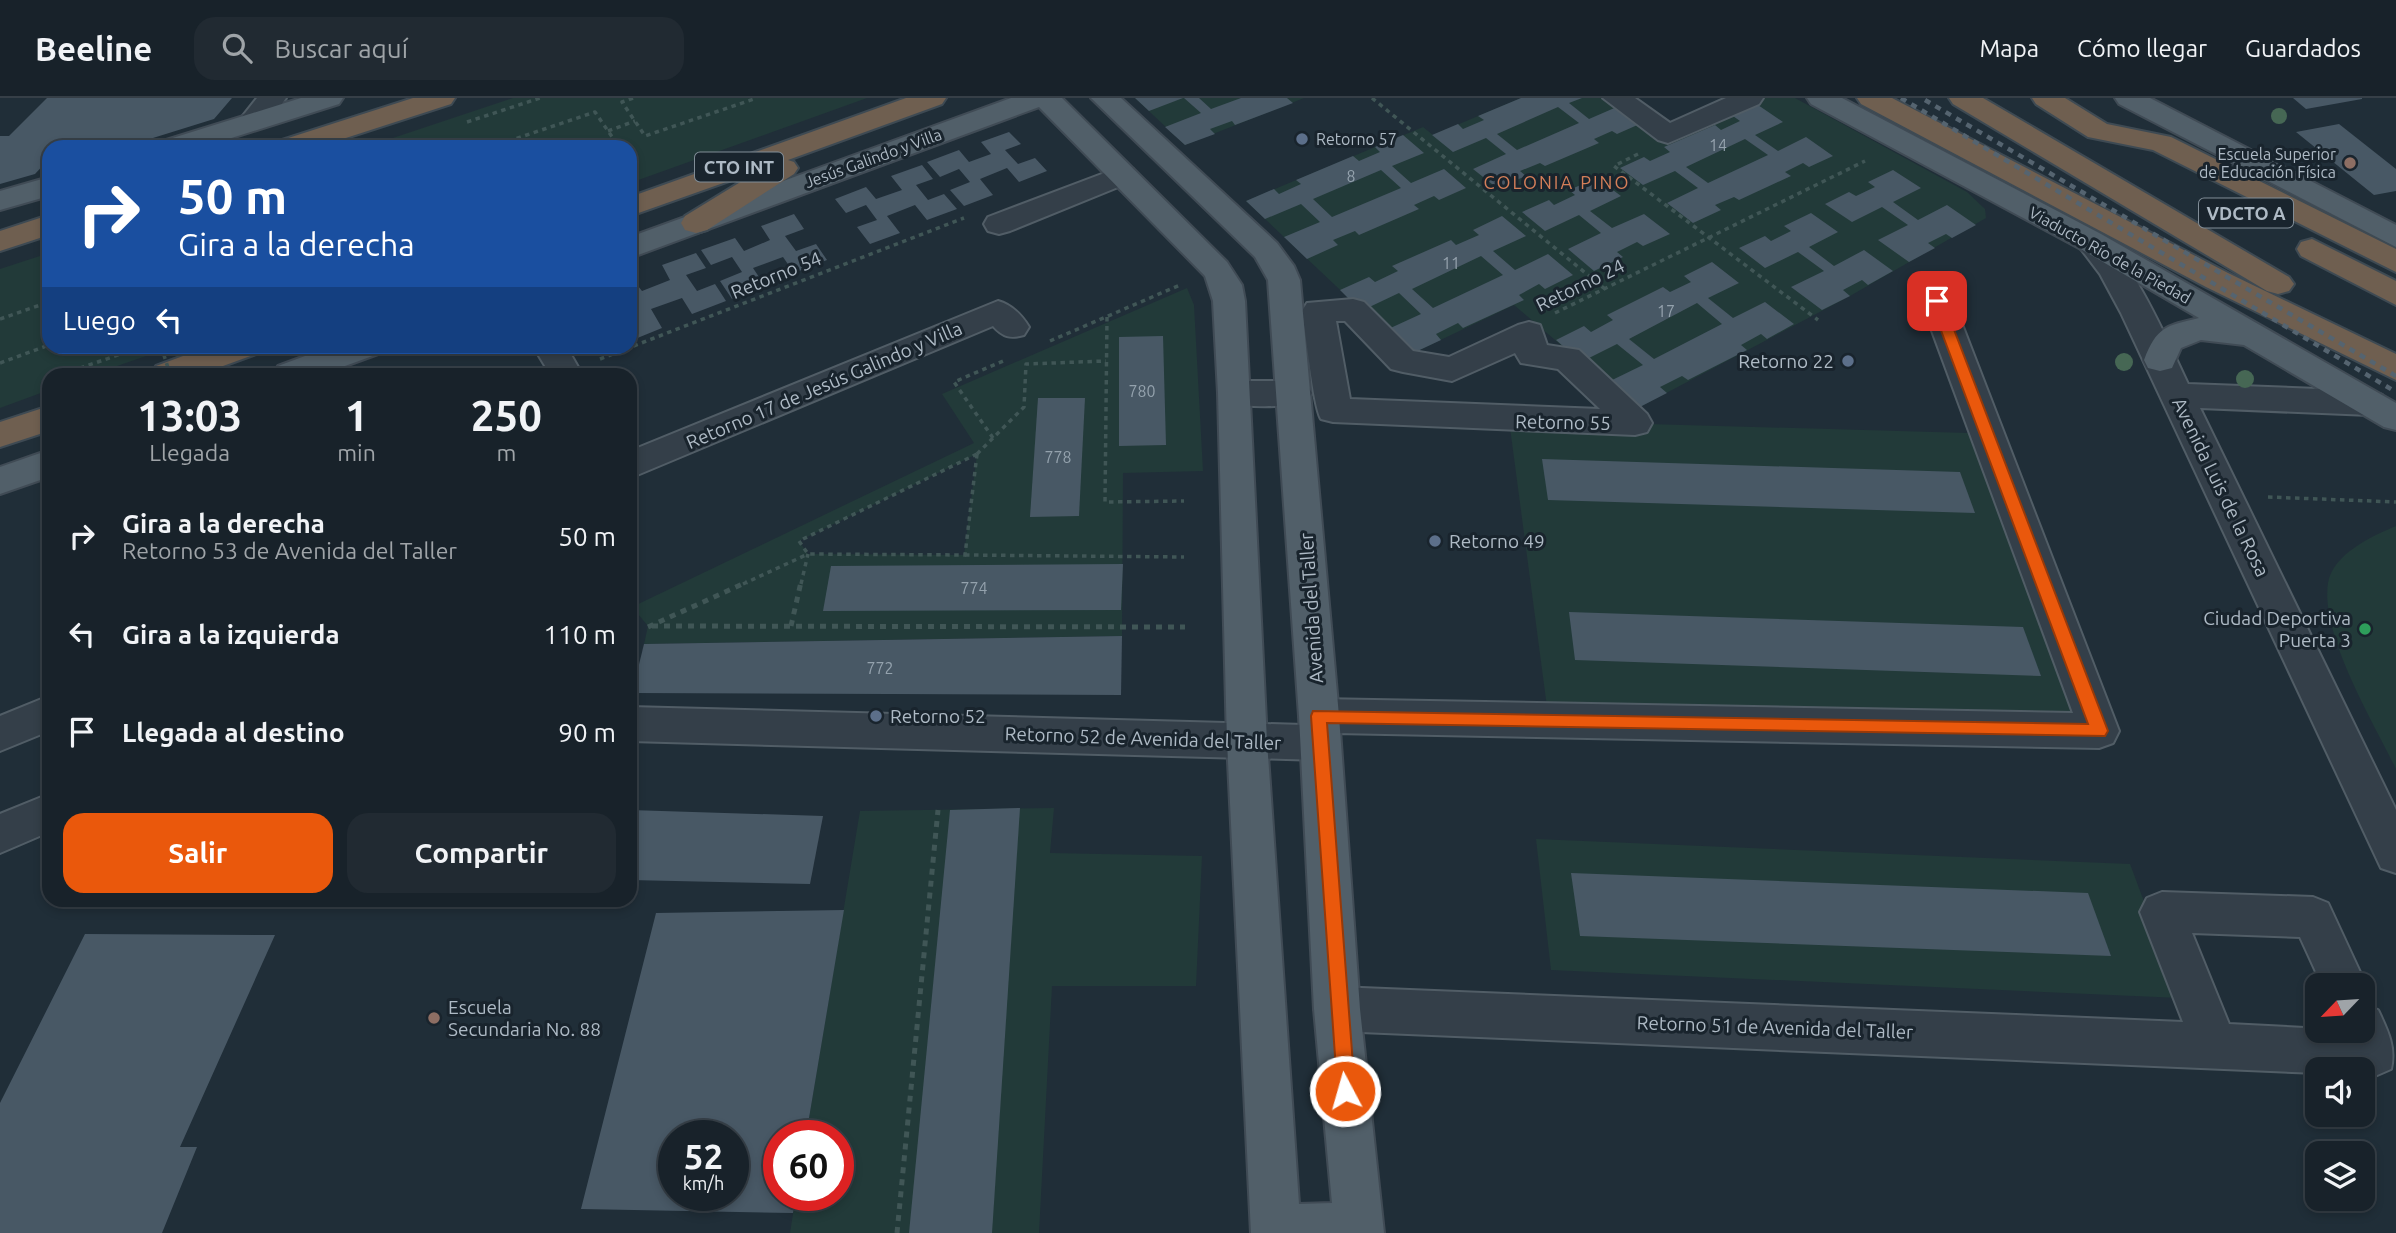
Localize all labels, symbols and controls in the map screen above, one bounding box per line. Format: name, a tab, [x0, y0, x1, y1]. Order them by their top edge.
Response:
search box	[194, 17, 684, 80]
icon: search	[218, 29, 256, 67]
text: Beeline	[35, 30, 152, 67]
text: Buscar aquí	[274, 34, 408, 63]
text: Mapa	[1979, 35, 2039, 62]
text: Cómo llegar	[2077, 35, 2207, 62]
text: Guardados	[2245, 35, 2361, 62]
street label: Jesús Galindo y Villa	[802, 125, 944, 191]
place label: Retorno 57	[1316, 130, 1397, 148]
marker: Retorno 57	[1294, 131, 1310, 147]
house number: 14	[1709, 136, 1727, 154]
place label: Escuela Superior de Educación Física	[2199, 145, 2336, 181]
road number: CTO INT	[695, 153, 783, 182]
marker: Escuela Superior de Educación Física	[2342, 155, 2358, 171]
house number: 8	[1346, 167, 1356, 185]
icon: right	[63, 168, 154, 259]
text: 50 m	[178, 168, 287, 223]
district label: COLONIA PINO	[1484, 172, 1630, 192]
road number: VDCTO A	[2199, 198, 2293, 228]
street label: Viaducto Río de la Piedad	[2026, 203, 2194, 307]
text: Gira a la derecha	[178, 226, 415, 262]
street label: Retorno 54	[727, 247, 825, 303]
house number: 11	[1442, 254, 1460, 272]
street label: Retorno 24	[1532, 254, 1628, 316]
pin	[1907, 271, 1967, 331]
icon: arrive	[1918, 282, 1956, 320]
icon: left	[150, 301, 188, 339]
house number: 17	[1657, 302, 1675, 320]
text: Luego	[63, 306, 136, 335]
street label: Retorno 17 de Jesús Galindo y Villa	[683, 317, 965, 453]
place label: Retorno 22	[1738, 350, 1834, 372]
marker: Retorno 22	[1840, 353, 1856, 369]
house number: 780	[1128, 382, 1156, 400]
text: 13:03	[137, 392, 242, 439]
text: 1	[345, 392, 368, 439]
text: 250	[471, 392, 542, 439]
street label: Avenida Luis de la Rosa	[2168, 394, 2274, 580]
street label: Retorno 55	[1515, 410, 1611, 434]
text: Llegada	[149, 440, 230, 465]
text: min	[337, 440, 376, 465]
text: m	[496, 440, 516, 465]
house number: 778	[1044, 448, 1072, 466]
text: Gira a la derecha	[122, 509, 325, 538]
icon: right	[63, 517, 101, 555]
text: 50 m	[558, 522, 616, 551]
place label: Retorno 49	[1449, 530, 1545, 552]
street label: Avenida del Taller	[1295, 532, 1327, 684]
marker: Retorno 49	[1427, 533, 1443, 549]
text: Retorno 53 de Avenida del Taller	[122, 538, 457, 563]
house number: 774	[960, 579, 988, 597]
place label: Ciudad Deportiva Puerta 3	[2203, 607, 2351, 651]
icon: left	[63, 615, 101, 653]
text: Gira a la izquierda	[122, 620, 340, 649]
text: 110 m	[544, 620, 616, 649]
marker: Ciudad Deportiva Puerta 3	[2357, 621, 2373, 637]
house number: 772	[866, 659, 894, 677]
place label: Retorno 52	[890, 705, 986, 727]
marker: Retorno 52	[868, 708, 884, 724]
icon: arrive	[63, 713, 101, 751]
text: Llegada al destino	[122, 718, 345, 747]
text: 90 m	[558, 718, 616, 747]
street label: Retorno 52 de Avenida del Taller	[1004, 722, 1282, 754]
button: Salir	[63, 813, 333, 893]
button: Compartir	[347, 813, 616, 893]
north arrow	[2305, 973, 2375, 1043]
map controls	[2305, 973, 2375, 1211]
place label: Escuela Secundaria No. 88	[448, 996, 601, 1040]
marker: Escuela Secundaria No. 88	[426, 1010, 442, 1026]
street label: Retorno 51 de Avenida del Taller	[1636, 1011, 1914, 1043]
position arrow	[1308, 1054, 1382, 1128]
button: sound	[2305, 1057, 2375, 1127]
speed limit sign: 60	[763, 1120, 854, 1211]
text: 52	[684, 1136, 723, 1176]
button: layers	[2305, 1141, 2375, 1211]
text: km/h	[683, 1173, 724, 1193]

